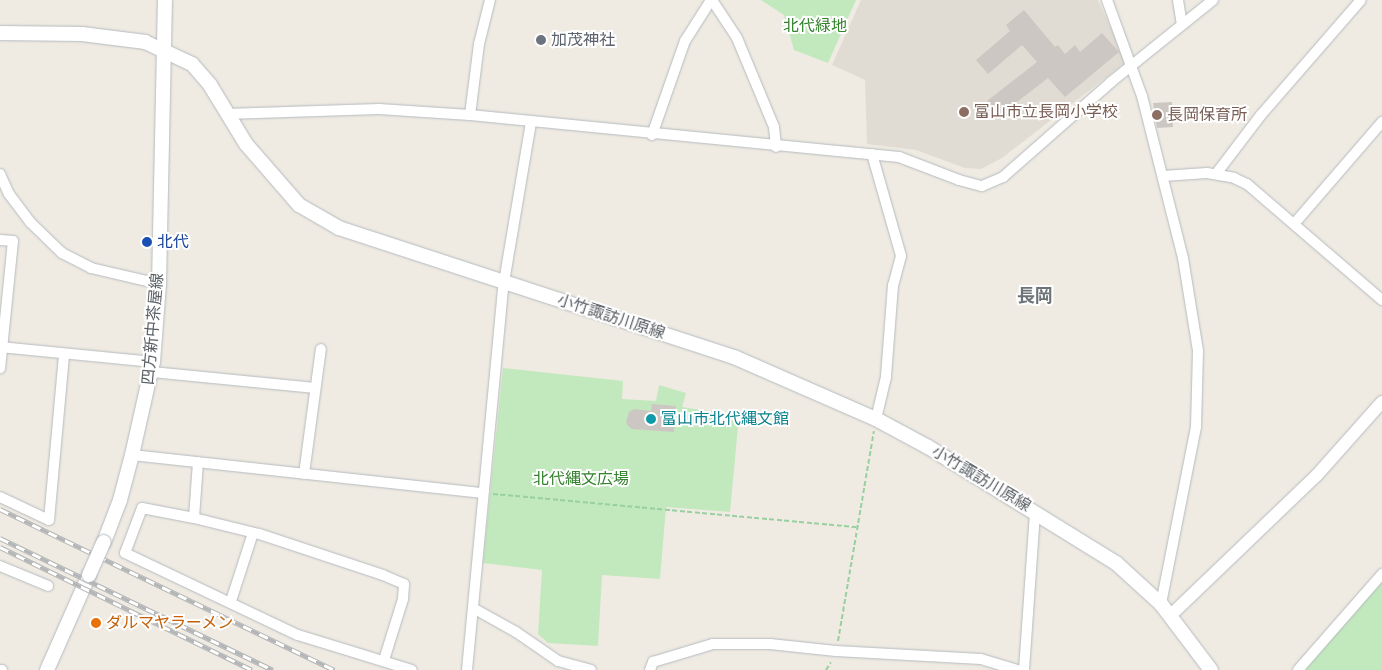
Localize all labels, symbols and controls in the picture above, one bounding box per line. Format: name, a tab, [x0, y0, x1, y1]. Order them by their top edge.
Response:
park label: 北代緑地	[783, 16, 847, 36]
place label: 加茂神社	[551, 30, 615, 50]
marker: 加茂神社	[535, 34, 547, 46]
place label: 富山市立長岡小学校	[974, 102, 1118, 122]
place label: 長岡保育所	[1167, 105, 1247, 125]
marker: 富山市立長岡小学校	[958, 106, 970, 118]
marker: 長岡保育所	[1151, 109, 1163, 121]
place label: 北代	[157, 232, 189, 252]
marker: 北代	[141, 236, 153, 248]
street label: 四方新中茶屋線	[139, 272, 167, 386]
district label: 長岡	[1017, 286, 1053, 308]
street label: 小竹諏訪川原線	[555, 291, 667, 343]
place label: 富山市北代縄文館	[661, 409, 789, 429]
marker: 富山市北代縄文館	[645, 413, 657, 425]
street label: 小竹諏訪川原線	[928, 442, 1034, 516]
park label: 北代縄文広場	[533, 469, 629, 489]
place label: ダルマヤラーメン	[106, 613, 234, 633]
marker: ダルマヤラーメン	[90, 617, 102, 629]

